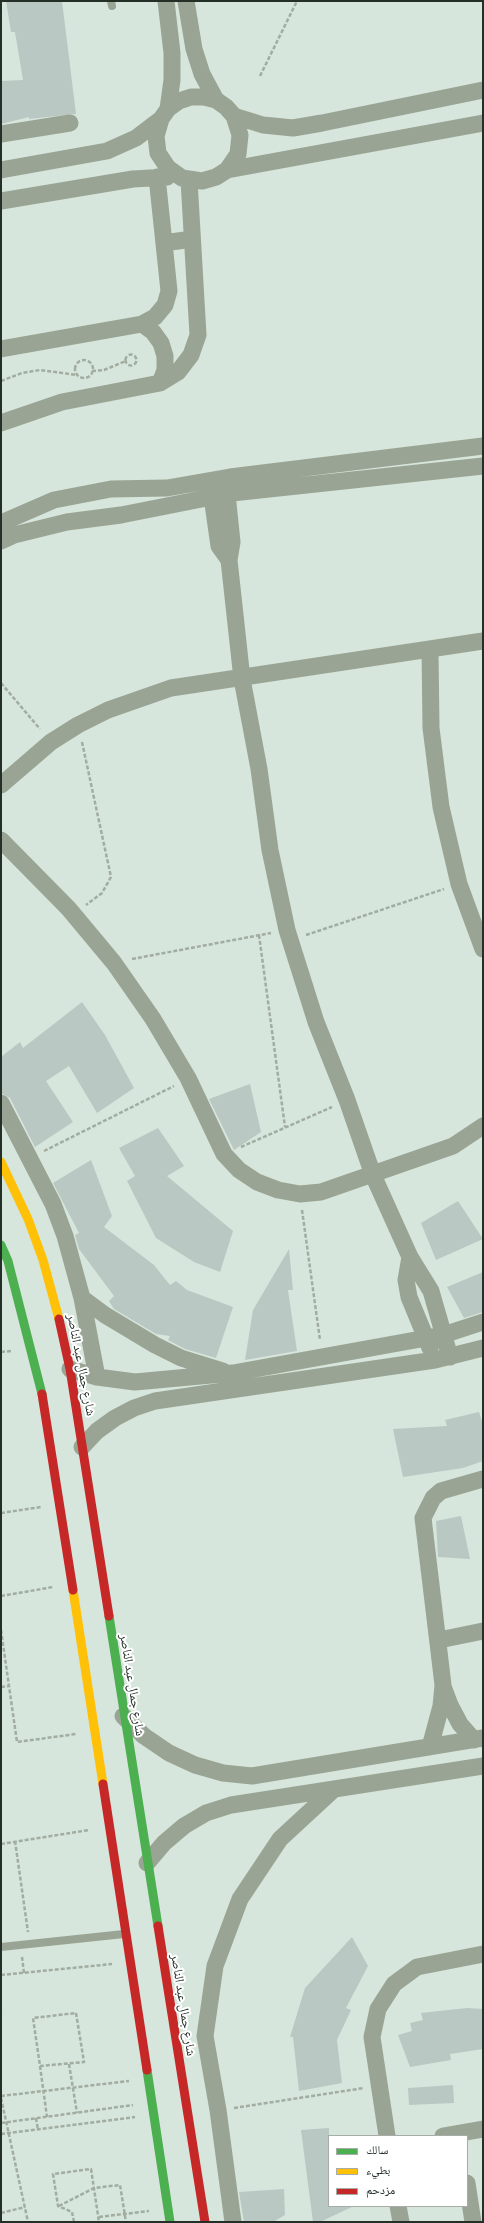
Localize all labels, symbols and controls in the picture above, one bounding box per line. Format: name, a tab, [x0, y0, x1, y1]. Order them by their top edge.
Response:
street label: شارع جمال عبد الناصر	[64, 1313, 98, 1417]
street label: شارع جمال عبد الناصر	[116, 1633, 148, 1737]
street label: شارع جمال عبد الناصر	[167, 1953, 199, 2057]
legend	[328, 2135, 468, 2207]
text: سالك	[366, 2143, 388, 2157]
text: بطيء	[366, 2163, 390, 2177]
text: مزدحم	[366, 2183, 395, 2197]

